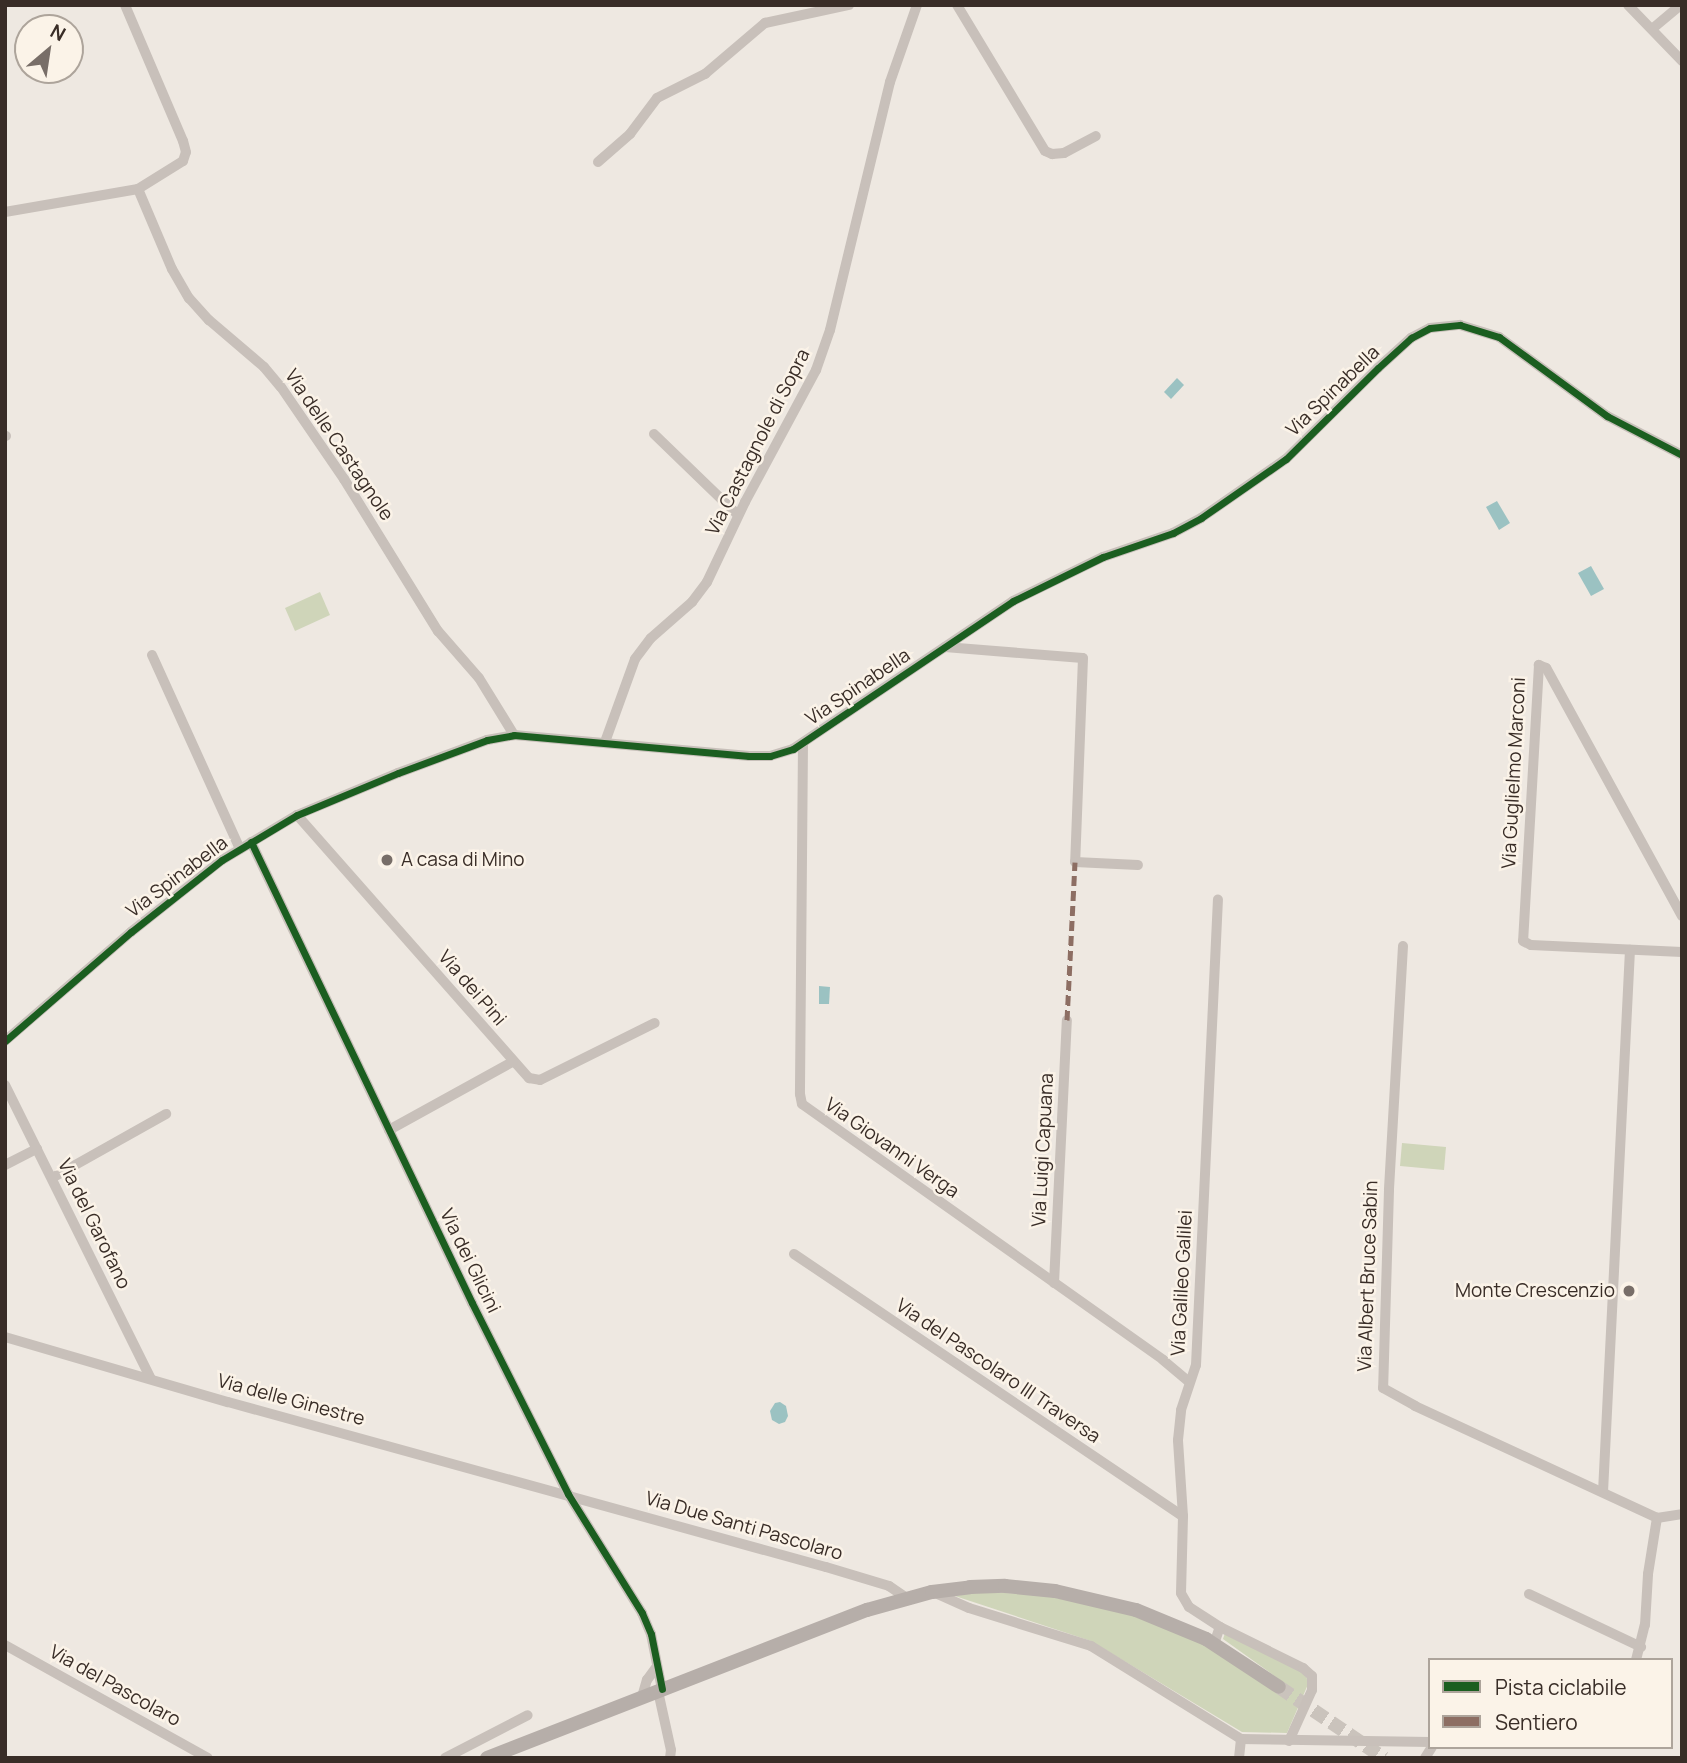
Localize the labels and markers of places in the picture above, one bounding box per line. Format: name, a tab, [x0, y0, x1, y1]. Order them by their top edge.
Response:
place label: A casa di Mino	[401, 849, 525, 871]
marker: A casa di Mino	[379, 852, 395, 868]
place label: Monte Crescenzio	[1455, 1280, 1615, 1302]
marker: Monte Crescenzio	[1621, 1283, 1637, 1299]

